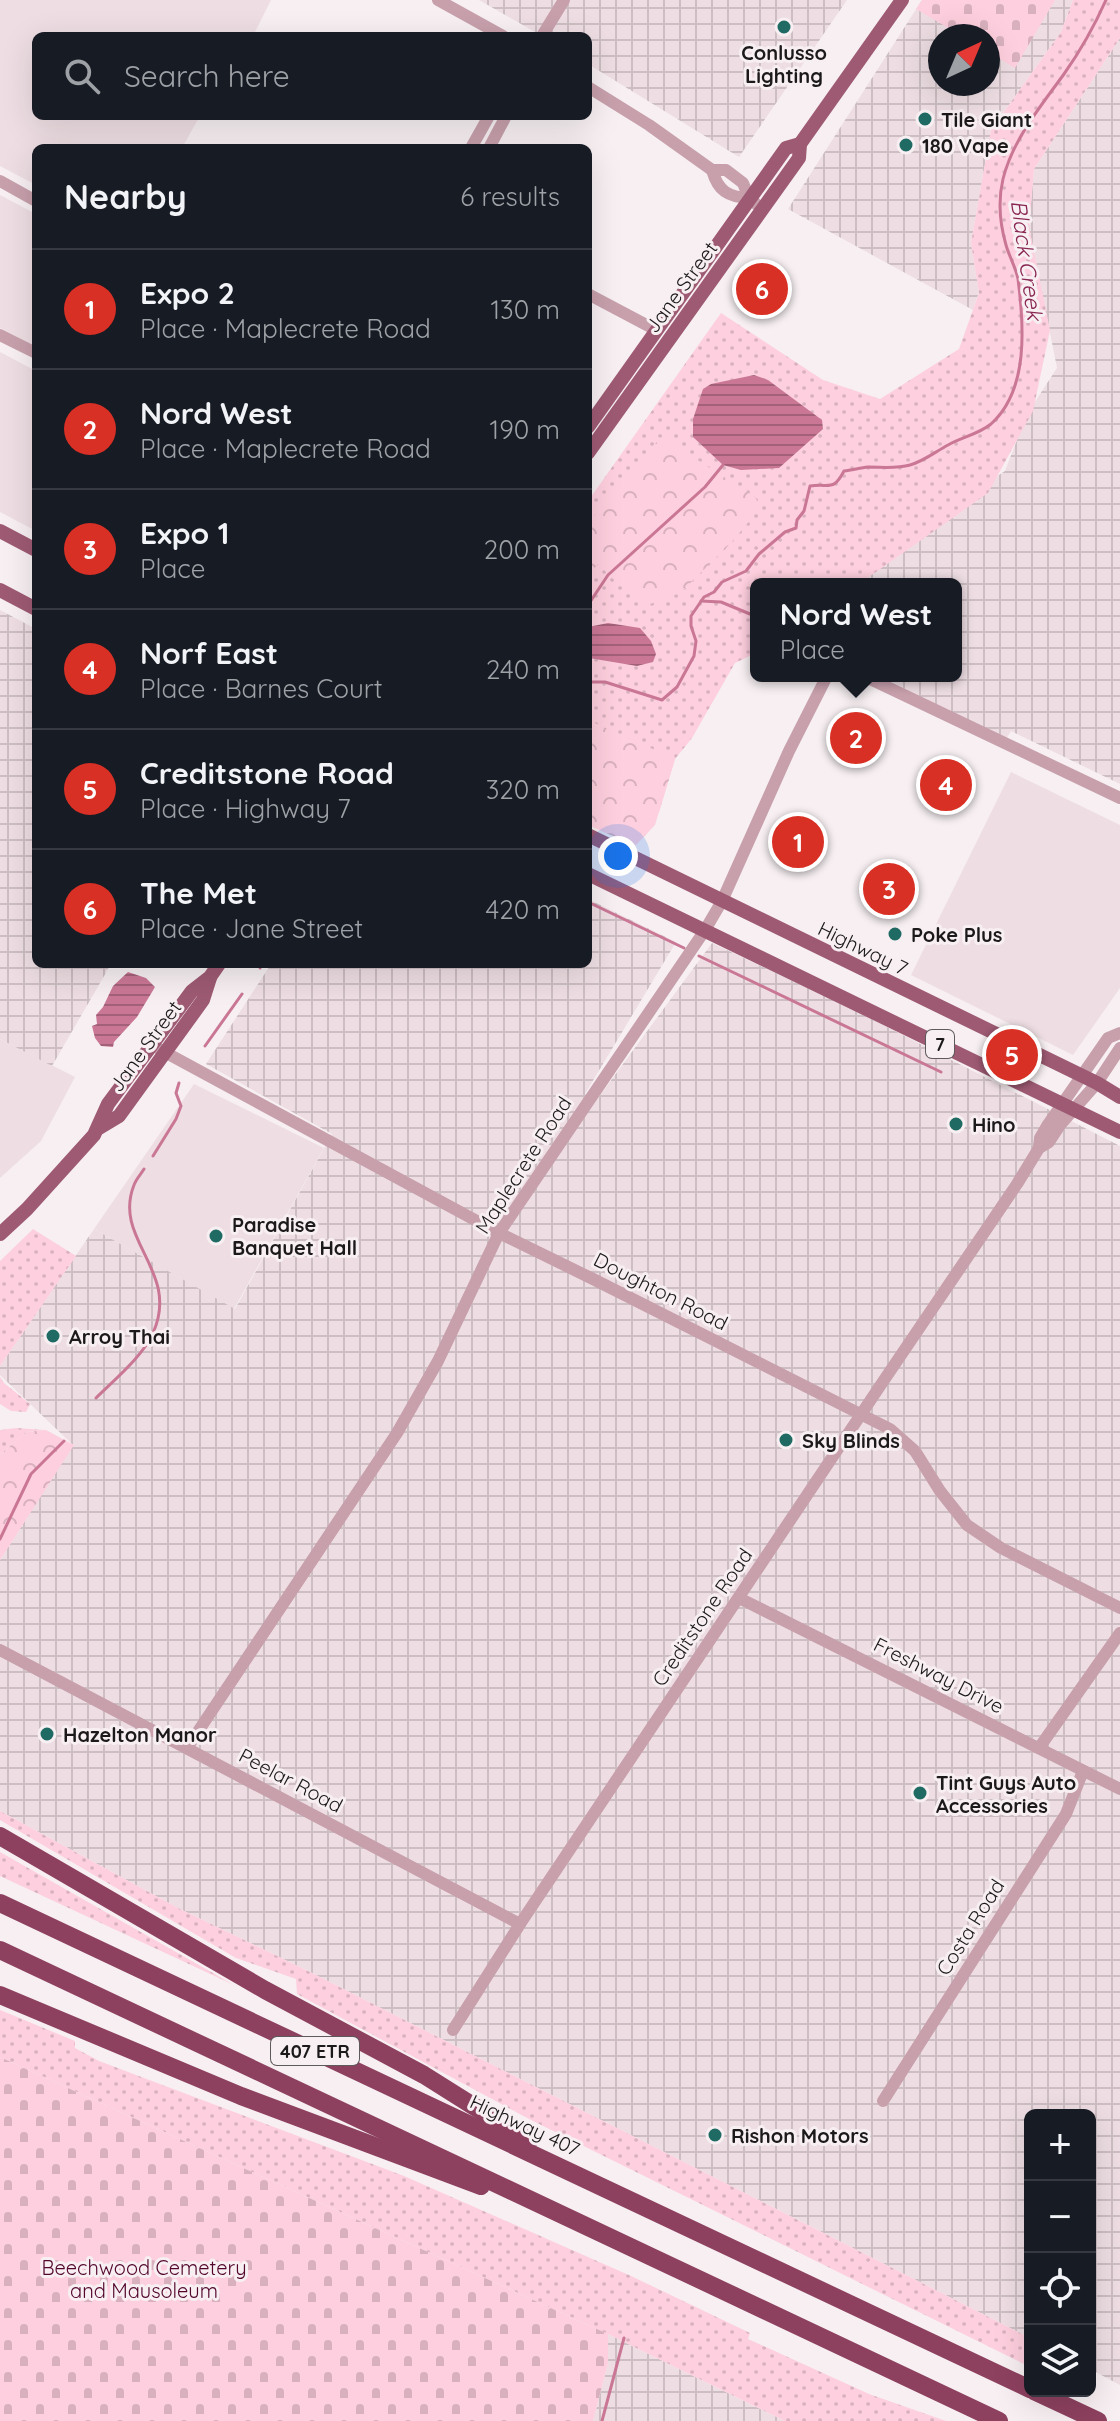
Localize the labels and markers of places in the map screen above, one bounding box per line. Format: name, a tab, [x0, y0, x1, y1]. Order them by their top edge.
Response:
marker: Conlusso Lighting	[775, 18, 793, 36]
place label: Conlusso Lighting	[741, 40, 827, 88]
place label: Tile Giant	[941, 107, 1032, 132]
marker: Tile Giant	[916, 110, 934, 128]
place label: 180 Vape	[922, 133, 1009, 158]
marker: 180 Vape	[897, 136, 915, 154]
pin: 6	[736, 259, 788, 319]
pin: 2	[830, 708, 882, 768]
pin: 4	[920, 755, 972, 815]
pin: 1	[772, 812, 824, 872]
pin: 3	[863, 859, 915, 919]
place label: Poke Plus	[911, 922, 1002, 947]
marker: Poke Plus	[886, 925, 904, 943]
pin: 5	[986, 1025, 1038, 1085]
place label: Hino	[972, 1112, 1016, 1137]
marker: Hino	[947, 1115, 965, 1133]
place label: Paradise Banquet Hall	[232, 1212, 357, 1260]
marker: Paradise Banquet Hall	[207, 1227, 225, 1245]
place label: Arroy Thai	[69, 1324, 170, 1349]
marker: Arroy Thai	[44, 1327, 62, 1345]
place label: Sky Blinds	[802, 1428, 900, 1453]
marker: Sky Blinds	[777, 1431, 795, 1449]
place label: Hazelton Manor	[63, 1722, 217, 1747]
marker: Hazelton Manor	[38, 1725, 56, 1743]
place label: Tint Guys Auto Accessories	[936, 1770, 1076, 1818]
marker: Tint Guys Auto Accessories	[911, 1784, 929, 1802]
place label: Rishon Motors	[731, 2123, 869, 2148]
marker: Rishon Motors	[706, 2126, 724, 2144]

